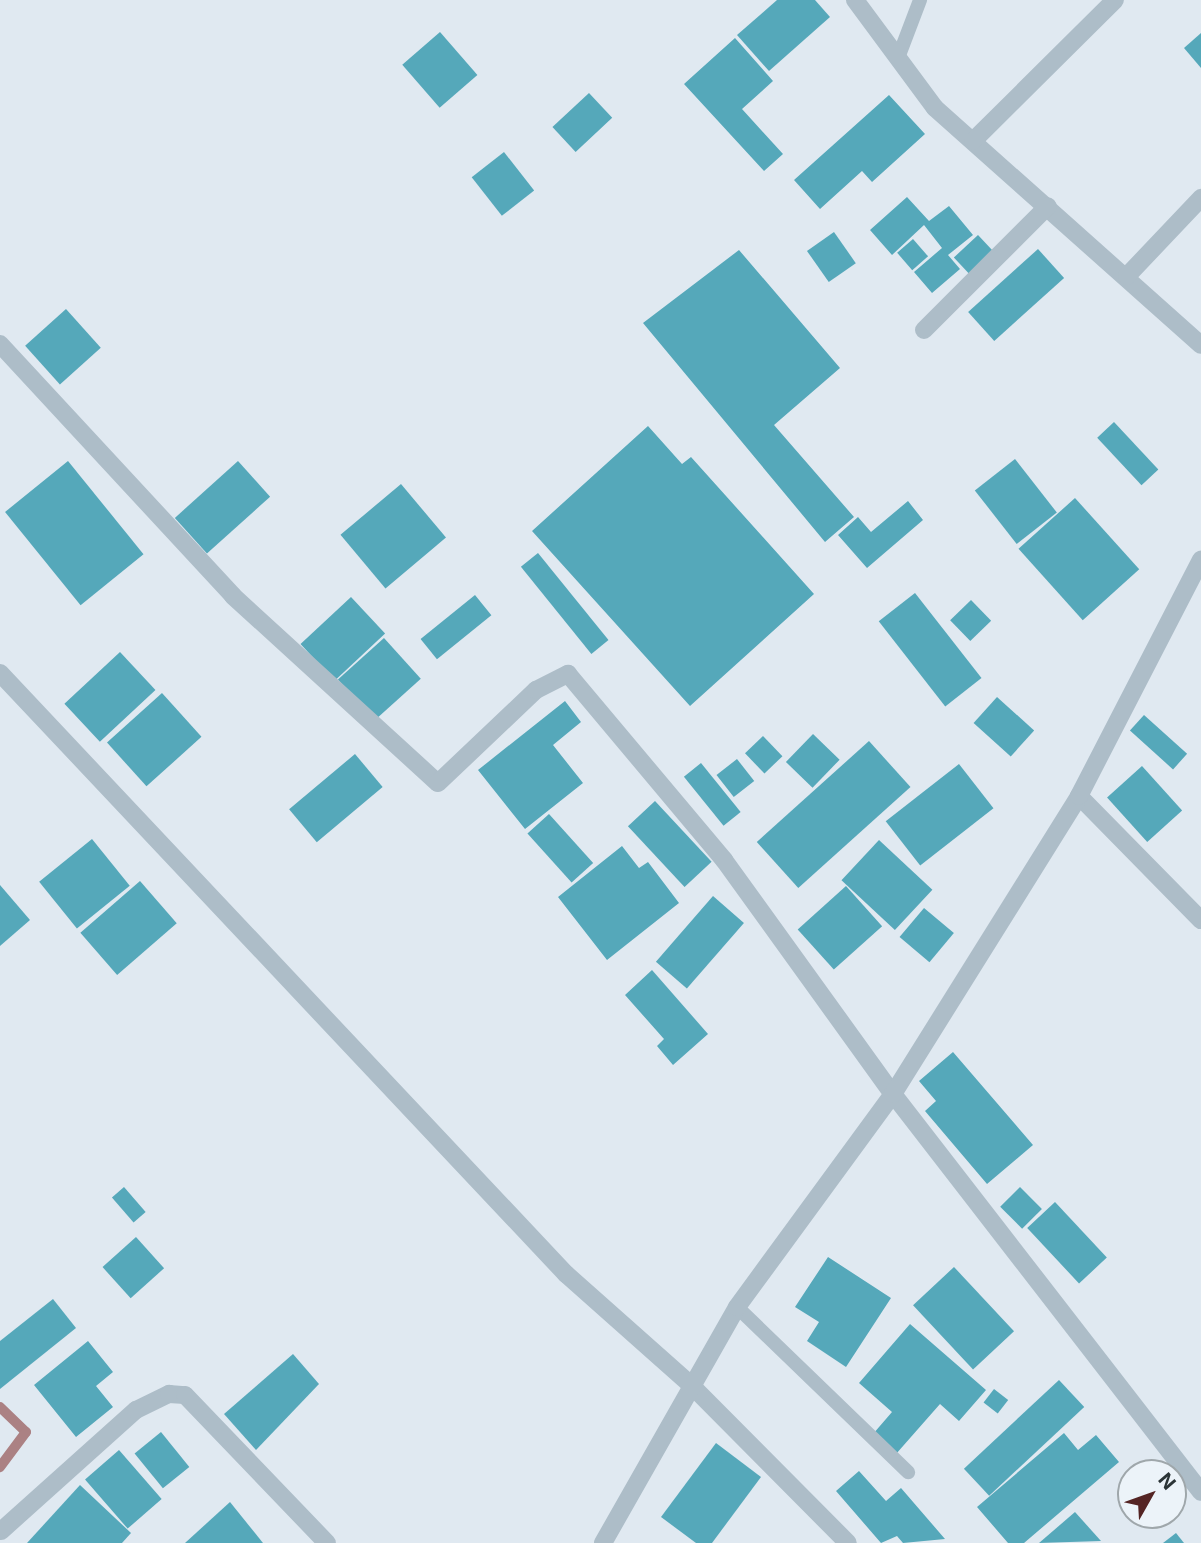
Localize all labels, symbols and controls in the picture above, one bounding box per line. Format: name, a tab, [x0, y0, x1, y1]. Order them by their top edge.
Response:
north arrow	[1117, 1459, 1187, 1529]
text: N	[1153, 1469, 1180, 1494]

